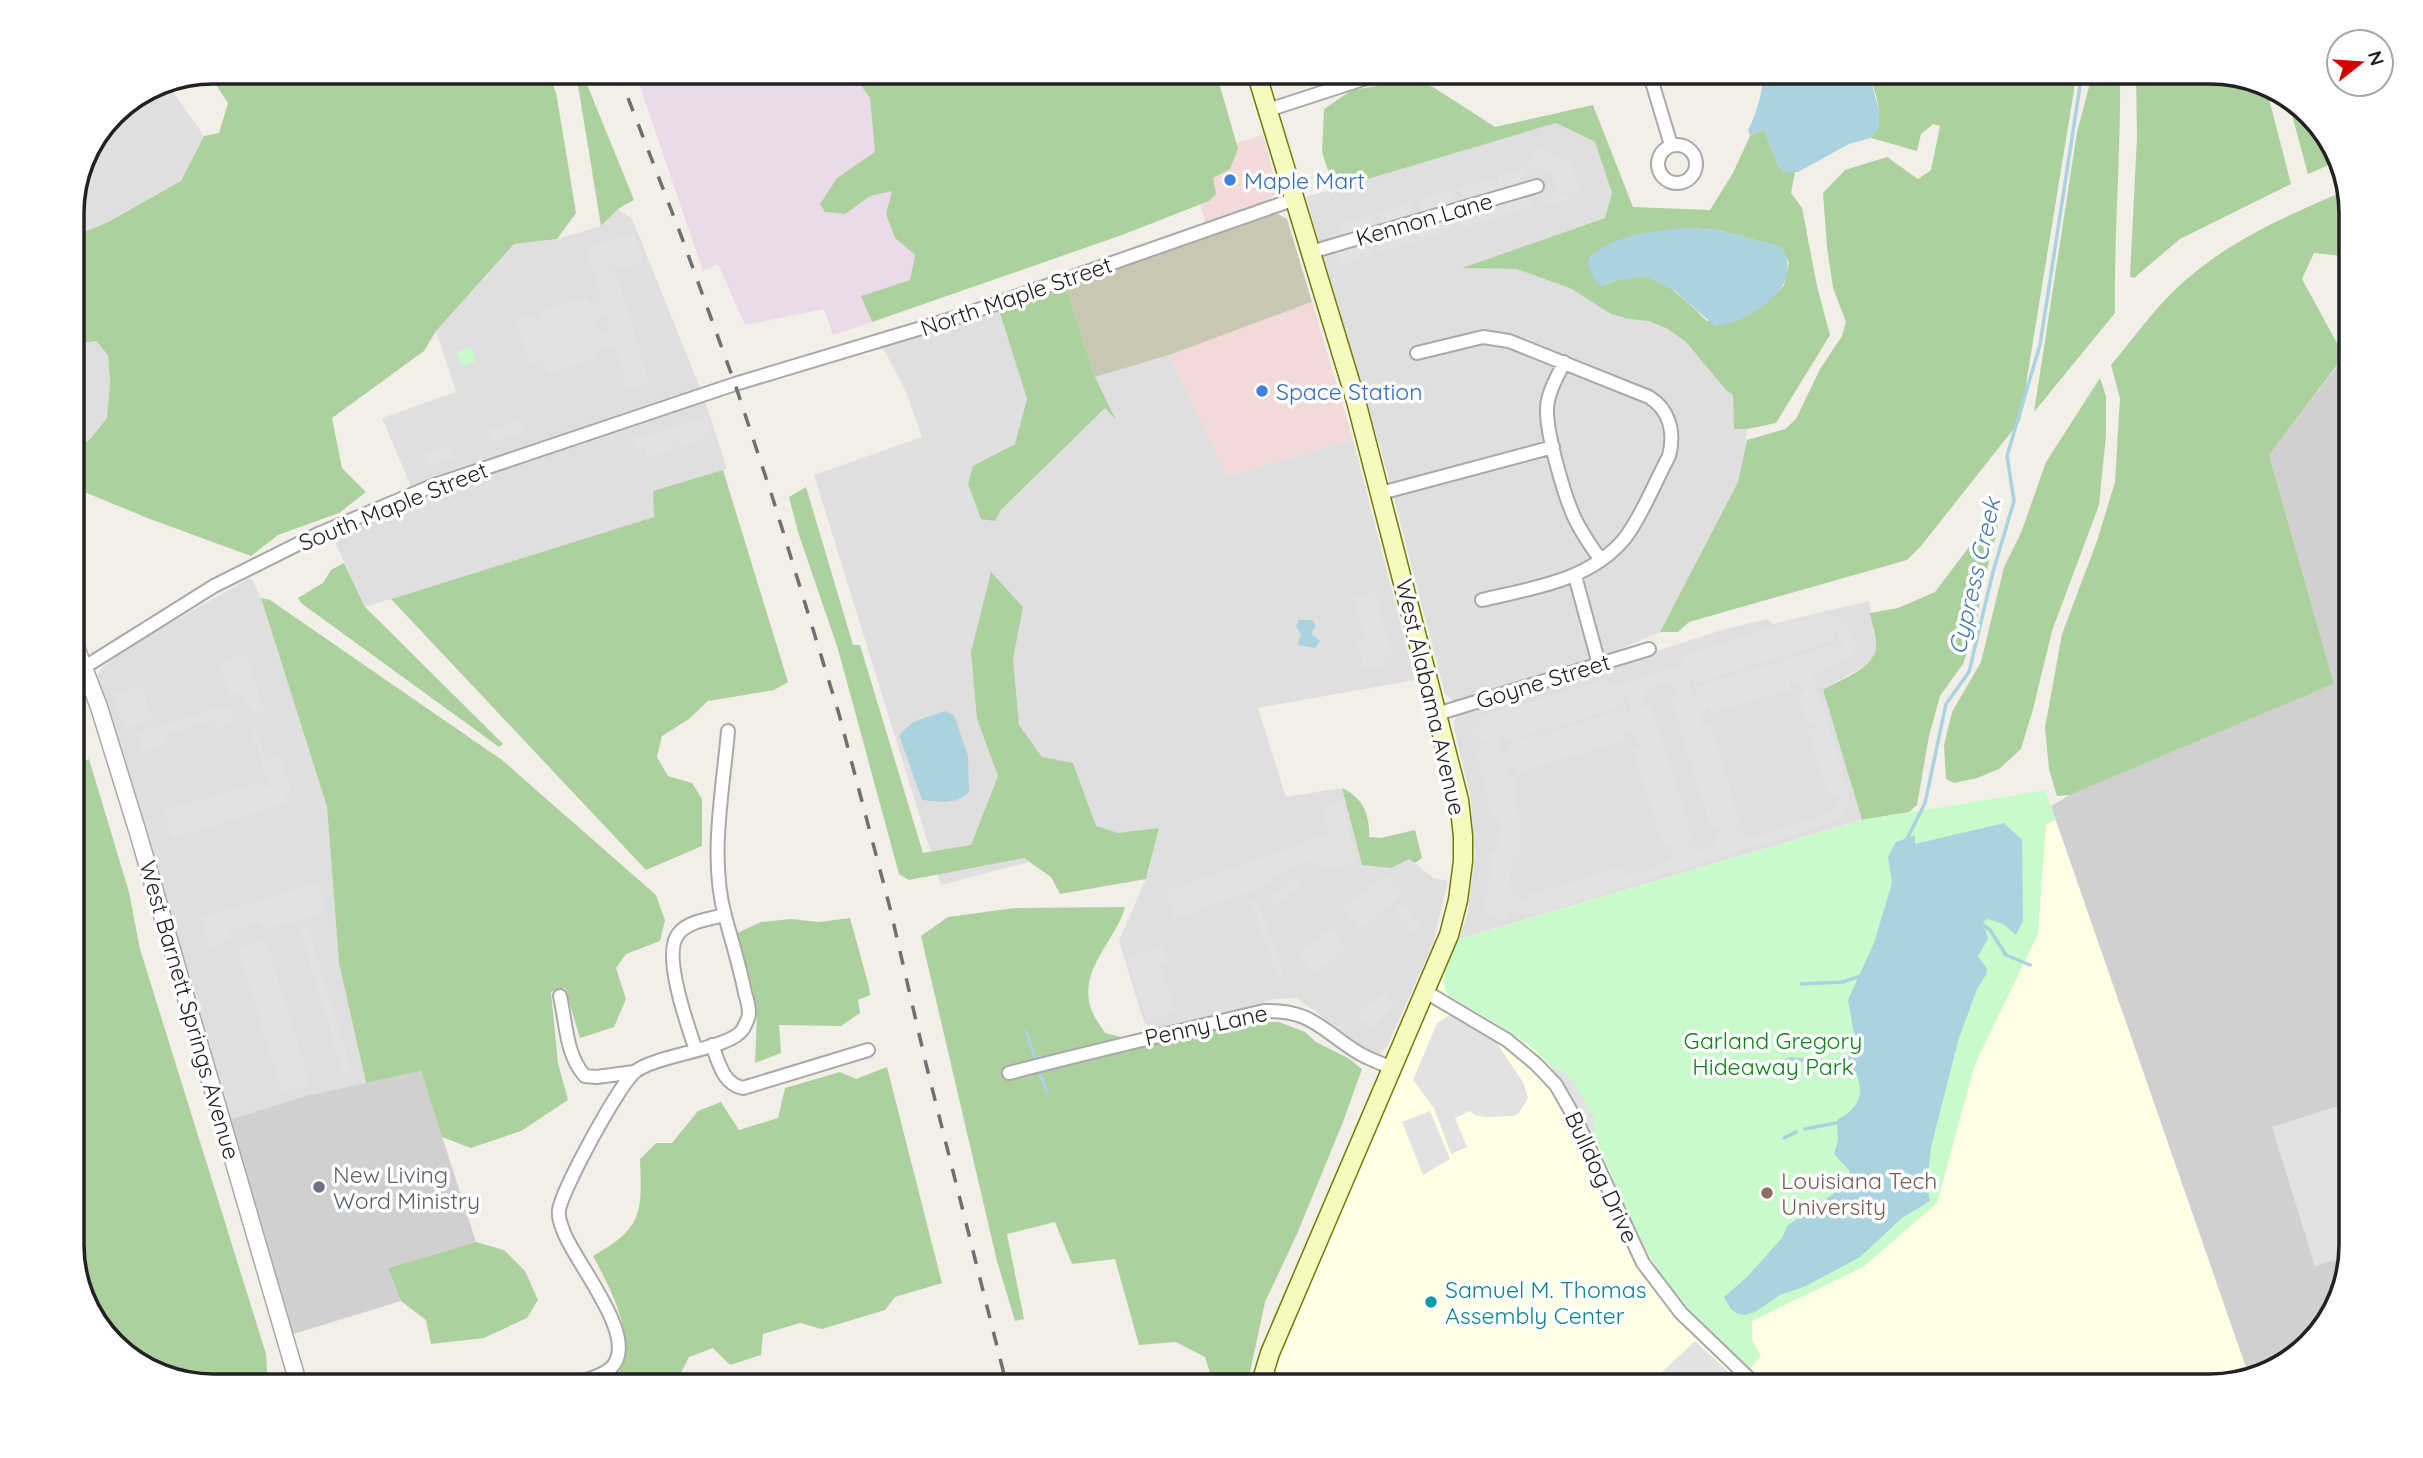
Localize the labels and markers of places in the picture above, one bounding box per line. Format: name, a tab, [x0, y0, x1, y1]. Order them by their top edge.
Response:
place label: Maple Mart	[1244, 166, 1365, 195]
marker: Maple Mart	[1222, 172, 1238, 188]
place label: Space Station	[1276, 377, 1423, 406]
marker: Space Station	[1254, 383, 1270, 399]
place label: New Living Word Ministry	[333, 1160, 480, 1215]
place label: Louisiana Tech University	[1781, 1166, 1937, 1221]
marker: New Living Word Ministry	[311, 1179, 327, 1195]
marker: Louisiana Tech University	[1759, 1185, 1775, 1201]
place label: Samuel M. Thomas Assembly Center	[1445, 1275, 1647, 1330]
marker: Samuel M. Thomas Assembly Center	[1423, 1294, 1439, 1310]

